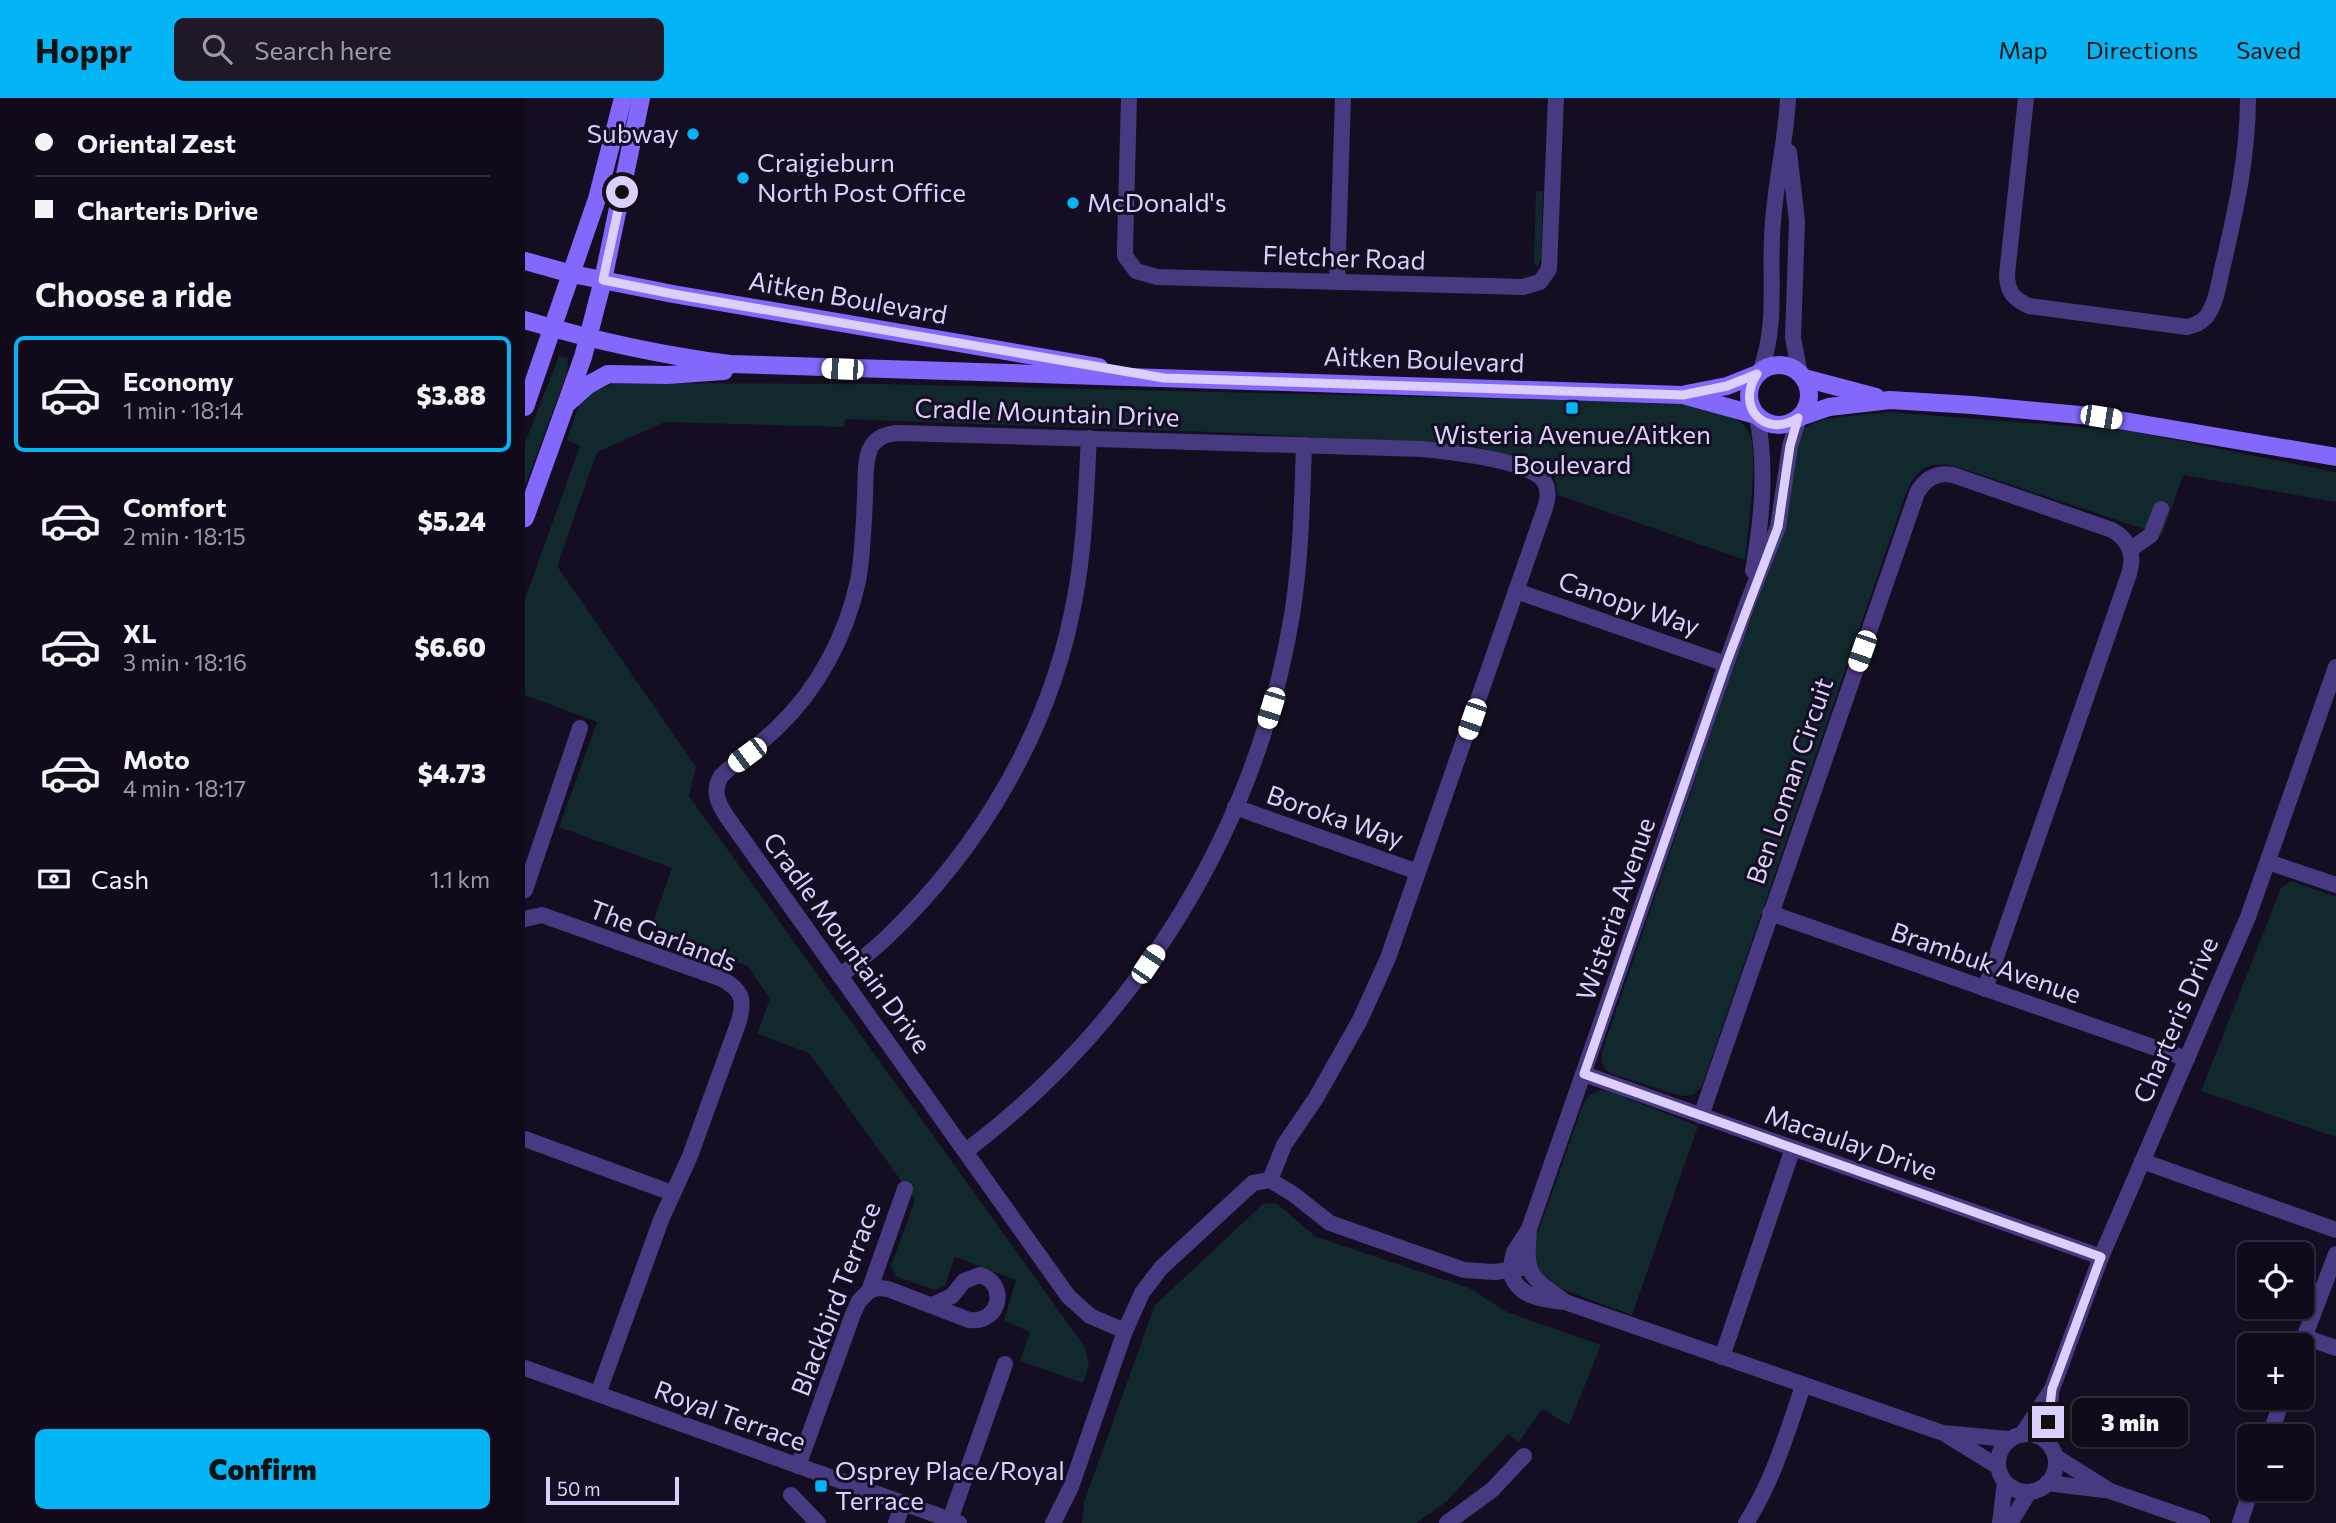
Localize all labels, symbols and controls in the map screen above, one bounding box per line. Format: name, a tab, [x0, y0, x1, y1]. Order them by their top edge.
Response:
search box	[174, 18, 664, 81]
text: Hoppr	[35, 29, 132, 70]
icon: search	[198, 30, 236, 68]
text: Search here	[254, 34, 392, 65]
text: Map	[1998, 35, 2048, 64]
text: Directions	[2086, 35, 2198, 64]
text: Saved	[2236, 35, 2301, 64]
place label: Subway	[587, 117, 679, 148]
marker: Subway	[685, 126, 701, 142]
text: Oriental Zest	[77, 127, 236, 158]
place label: Craigieburn North Post Office	[757, 146, 966, 207]
marker: Craigieburn North Post Office	[735, 170, 751, 186]
route start	[606, 176, 638, 208]
place label: McDonald's	[1087, 186, 1227, 217]
text: Charteris Drive	[77, 194, 258, 225]
marker: McDonald's	[1065, 195, 1081, 211]
street label: Fletcher Road	[1262, 238, 1426, 275]
street label: Aitken Boulevard	[747, 264, 950, 329]
text: Choose a ride	[35, 274, 232, 314]
street label: Aitken Boulevard	[1323, 340, 1525, 377]
car	[821, 358, 864, 380]
icon: car	[39, 363, 102, 426]
text: Economy	[123, 365, 234, 396]
text: $3.88	[416, 379, 486, 410]
street label: Cradle Mountain Drive	[914, 391, 1180, 432]
text: 1 min · 18:14	[123, 396, 243, 424]
marker: Wisteria Avenue/Aitken Boulevard	[1564, 400, 1580, 416]
car	[2079, 403, 2124, 431]
place label: Wisteria Avenue/Aitken Boulevard	[1433, 418, 1711, 479]
icon: car	[39, 489, 102, 552]
text: Comfort	[123, 491, 226, 522]
text: $5.24	[418, 505, 486, 536]
text: 2 min · 18:15	[123, 522, 246, 550]
street label: Canopy Way	[1555, 564, 1704, 641]
icon: car	[39, 615, 102, 678]
text: XL	[123, 617, 157, 648]
car	[1846, 628, 1879, 674]
text: $6.60	[414, 631, 486, 662]
text: 3 min · 18:16	[123, 648, 247, 676]
street label: Ben Loman Circuit	[1739, 673, 1838, 888]
car	[1255, 685, 1288, 731]
car	[1456, 696, 1489, 742]
car	[724, 734, 771, 776]
icon: car	[39, 741, 102, 804]
text: Moto	[123, 743, 190, 774]
text: $4.73	[418, 757, 486, 788]
text: 4 min · 18:17	[123, 774, 246, 802]
street label: Boroka Way	[1263, 778, 1408, 853]
street label: Wisteria Avenue	[1569, 813, 1660, 1004]
street label: Cradle Mountain Drive	[758, 826, 939, 1059]
icon: cash	[35, 860, 73, 898]
text: Cash	[91, 863, 149, 894]
text: 1.1 km	[430, 865, 490, 893]
street label: The Garlands	[586, 892, 742, 977]
street label: Brambuk Avenue	[1887, 915, 2086, 1009]
street label: Charteris Drive	[2126, 932, 2224, 1107]
car	[1128, 941, 1169, 987]
street label: Macaulay Drive	[1761, 1098, 1942, 1186]
street label: Blackbird Terrace	[783, 1197, 886, 1400]
map controls	[2237, 1242, 2314, 1501]
button: locate	[2237, 1242, 2314, 1319]
button: +	[2237, 1333, 2314, 1410]
street label: Royal Terrace	[650, 1373, 811, 1456]
callout: 3 min	[2073, 1398, 2188, 1446]
route end	[2032, 1406, 2064, 1438]
text: 3 min	[2101, 1408, 2159, 1436]
button: −	[2237, 1424, 2314, 1501]
button: Confirm	[35, 1429, 490, 1509]
place label: Osprey Place/Royal Terrace	[835, 1454, 1065, 1515]
scale bar	[546, 1474, 679, 1506]
text: 50 m	[557, 1477, 601, 1500]
marker: Osprey Place/Royal Terrace	[813, 1478, 829, 1494]

